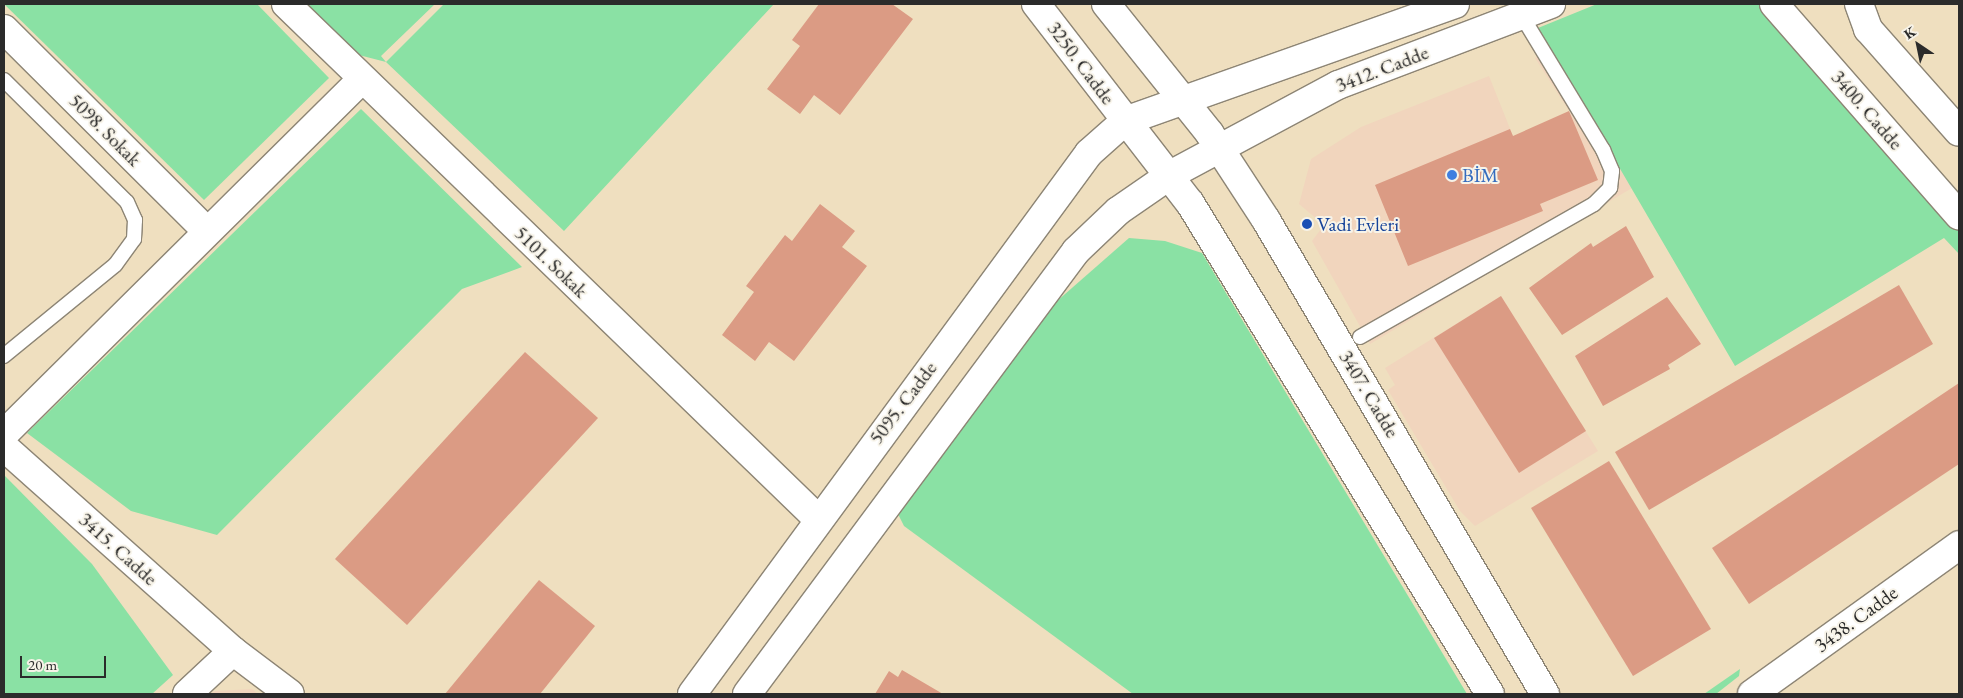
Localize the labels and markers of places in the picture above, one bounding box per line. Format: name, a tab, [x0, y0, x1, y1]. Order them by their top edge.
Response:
place label: BİM	[1462, 163, 1499, 187]
marker: BİM	[1446, 169, 1458, 181]
place label: Vadi Evleri	[1317, 212, 1399, 236]
marker: Vadi Evleri	[1301, 218, 1313, 230]

